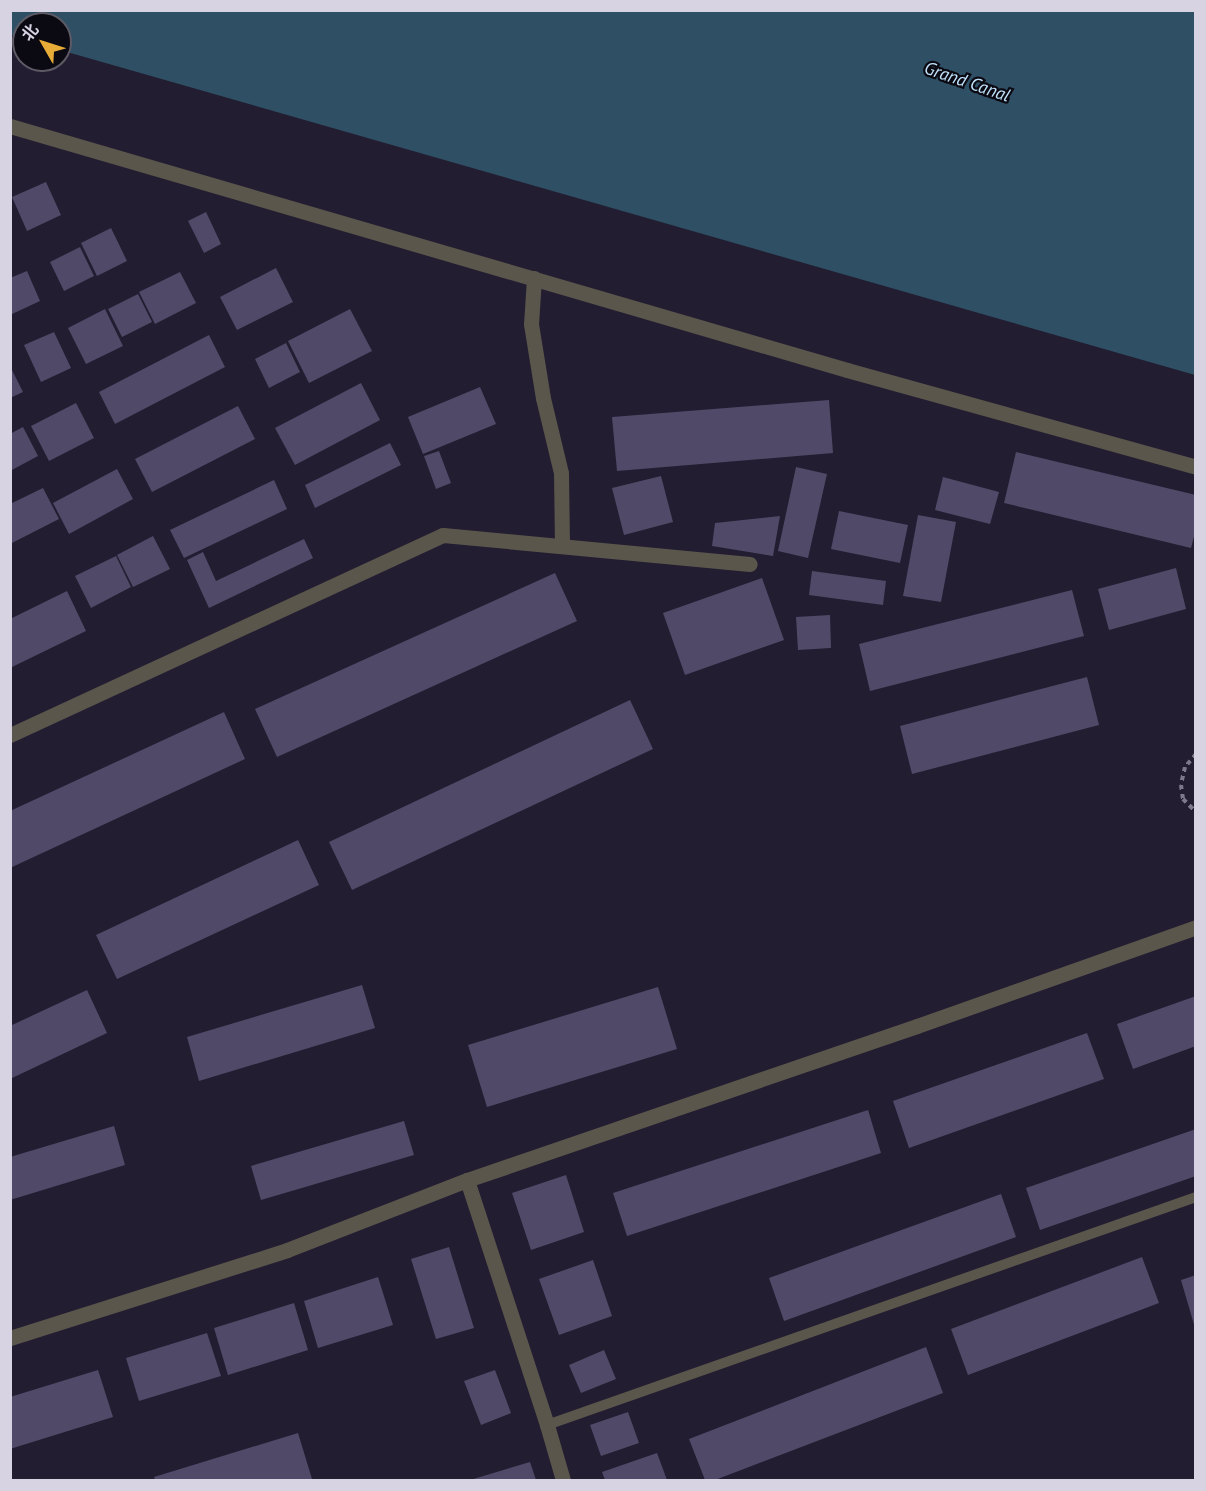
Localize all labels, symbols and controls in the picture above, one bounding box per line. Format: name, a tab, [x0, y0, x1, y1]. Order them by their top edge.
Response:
north arrow	[12, 12, 72, 72]
text: 北	[17, 19, 42, 44]
water label: Grand Canal	[921, 57, 1013, 107]

